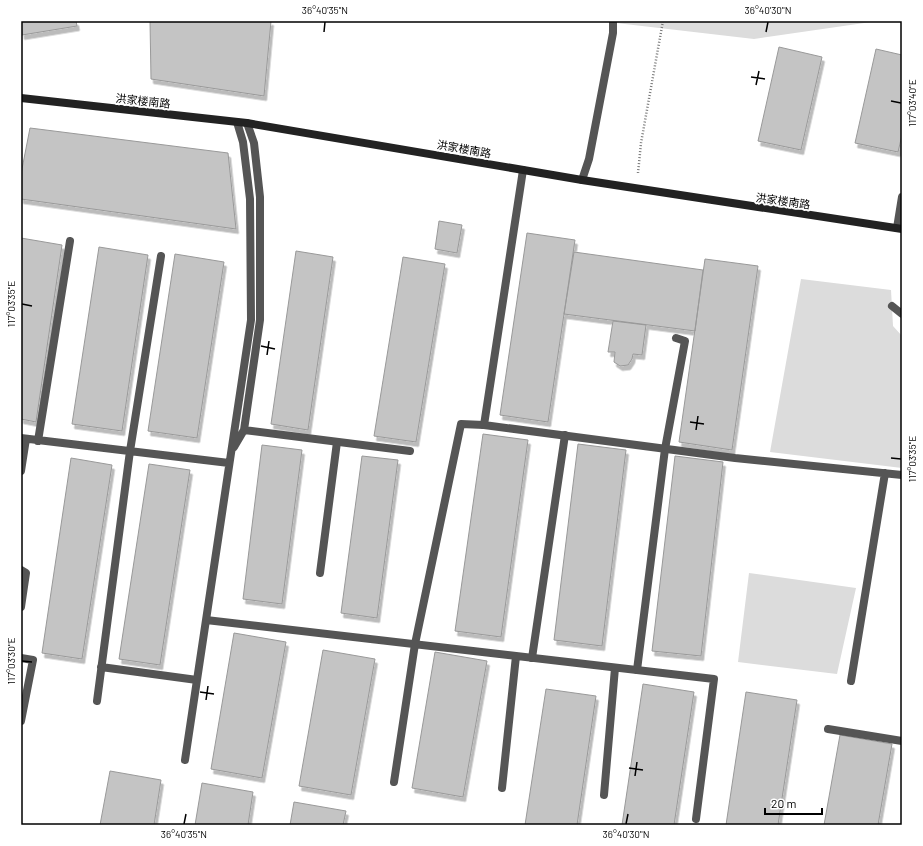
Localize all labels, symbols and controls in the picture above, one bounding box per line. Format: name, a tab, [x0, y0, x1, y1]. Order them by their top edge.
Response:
text: 36°40'35"N	[302, 4, 348, 16]
text: 36°40'30"N	[745, 4, 791, 16]
text: 117°03'40"E	[906, 79, 918, 127]
street label: 洪家楼南路	[115, 91, 171, 110]
street label: 洪家楼南路	[436, 137, 492, 160]
street label: 洪家楼南路	[755, 190, 811, 211]
text: 117°03'35"E	[5, 281, 17, 327]
text: 117°03'35"E	[906, 436, 918, 482]
text: 117°03'30"E	[5, 637, 17, 685]
scale bar	[765, 790, 822, 816]
text: 20 m	[771, 796, 797, 810]
text: 36°40'35"N	[161, 828, 207, 840]
text: 36°40'30"N	[603, 828, 649, 840]

